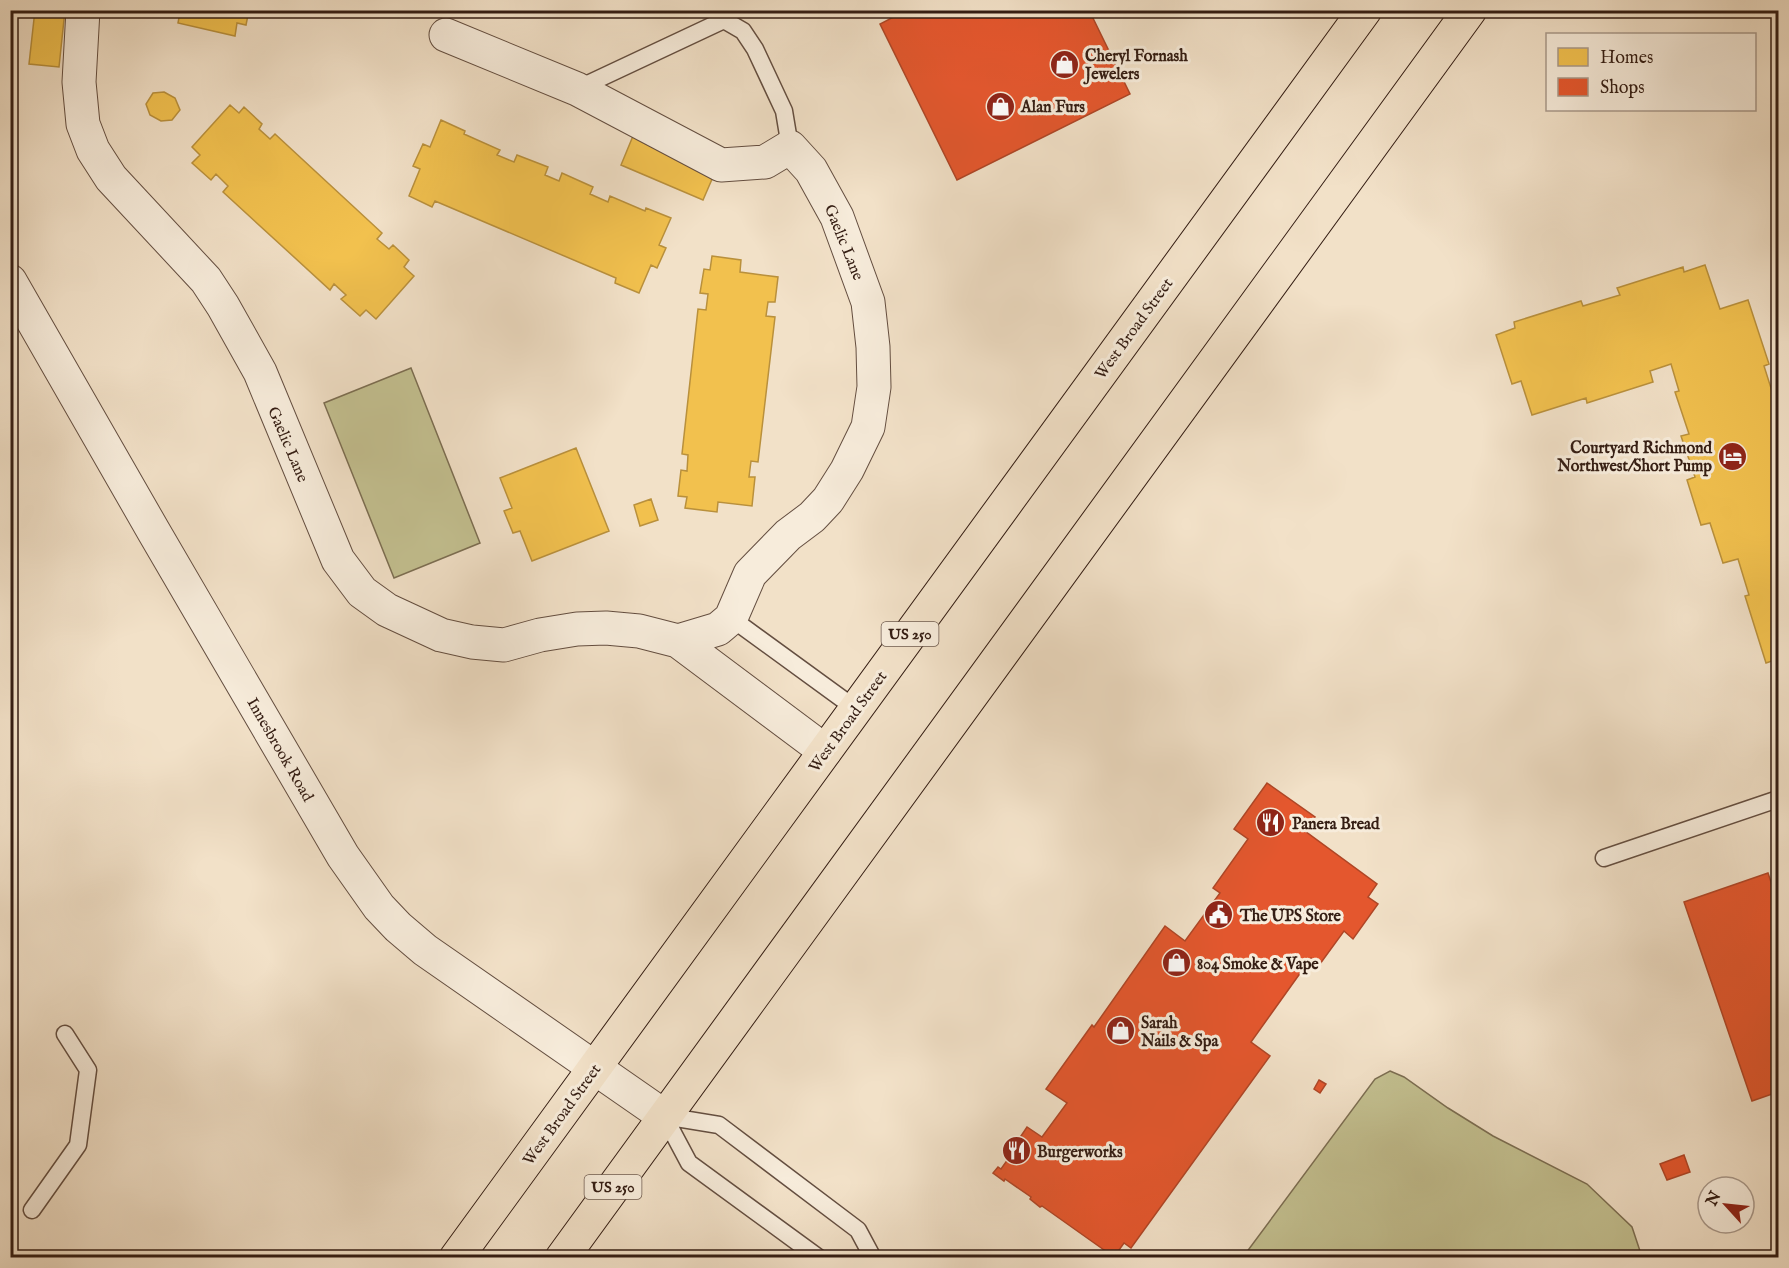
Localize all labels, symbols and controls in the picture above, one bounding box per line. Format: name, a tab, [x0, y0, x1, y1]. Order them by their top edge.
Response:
legend	[1546, 33, 1756, 111]
place label: Cheryl Fornash Jewelers	[1083, 47, 1188, 85]
text: Homes	[1600, 47, 1653, 70]
shop icon: Cheryl Fornash Jewelers	[1048, 48, 1080, 80]
text: Shops	[1600, 77, 1645, 100]
shop icon: Alan Furs	[984, 90, 1016, 122]
place label: Alan Furs	[1020, 98, 1085, 118]
street label: Gaelic Lane	[819, 202, 867, 284]
street label: West Broad Street	[1091, 274, 1178, 384]
street label: Gaelic Lane	[262, 404, 312, 486]
place label: Courtyard Richmond Northwest/Short Pump	[1556, 439, 1712, 477]
hotel icon: Courtyard Richmond Northwest/Short Pump	[1717, 440, 1749, 472]
road number: US 250	[882, 622, 938, 646]
street label: West Broad Street	[805, 667, 892, 777]
street label: Innesbrook Road	[241, 694, 317, 806]
restaurant icon: Panera Bread	[1255, 807, 1287, 839]
place label: Panera Bread	[1292, 815, 1380, 835]
public building icon: The UPS Store	[1203, 899, 1235, 931]
place label: The UPS Store	[1239, 907, 1342, 927]
shop icon: 804 Smoke & Vape	[1160, 947, 1192, 979]
place label: 804 Smoke & Vape	[1197, 955, 1319, 975]
place label: Sarah Nails & Spa	[1140, 1014, 1219, 1052]
shop icon: Sarah Nails & Spa	[1104, 1015, 1136, 1047]
street label: West Broad Street	[519, 1060, 606, 1170]
restaurant icon: Burgerworks	[1000, 1135, 1032, 1167]
place label: Burgerworks	[1037, 1143, 1123, 1163]
road number: US 250	[584, 1175, 642, 1199]
north arrow	[1696, 1175, 1756, 1235]
text: N	[1702, 1188, 1727, 1211]

